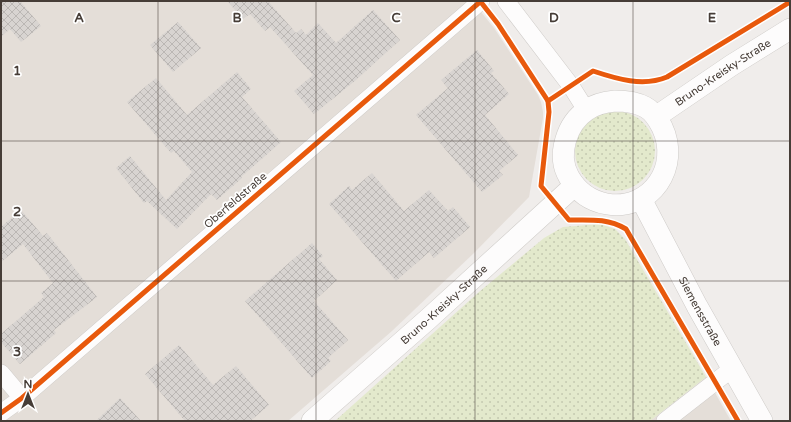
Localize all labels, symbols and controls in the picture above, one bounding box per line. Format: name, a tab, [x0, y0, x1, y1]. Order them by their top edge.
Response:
text: A	[74, 10, 84, 26]
text: B	[232, 10, 242, 26]
text: C	[391, 10, 401, 26]
text: D	[549, 10, 559, 26]
text: E	[708, 10, 716, 26]
street label: Bruno-Kreisky-Straße	[673, 36, 773, 109]
text: 1	[13, 63, 21, 79]
street label: Oberfeldstraße	[201, 170, 269, 231]
text: 2	[13, 204, 21, 220]
street label: Bruno-Kreisky-Straße	[398, 262, 490, 347]
street label: Siemensstraße	[676, 275, 724, 348]
text: 3	[13, 344, 21, 360]
north arrow	[8, 374, 48, 414]
text: N	[24, 378, 32, 391]

